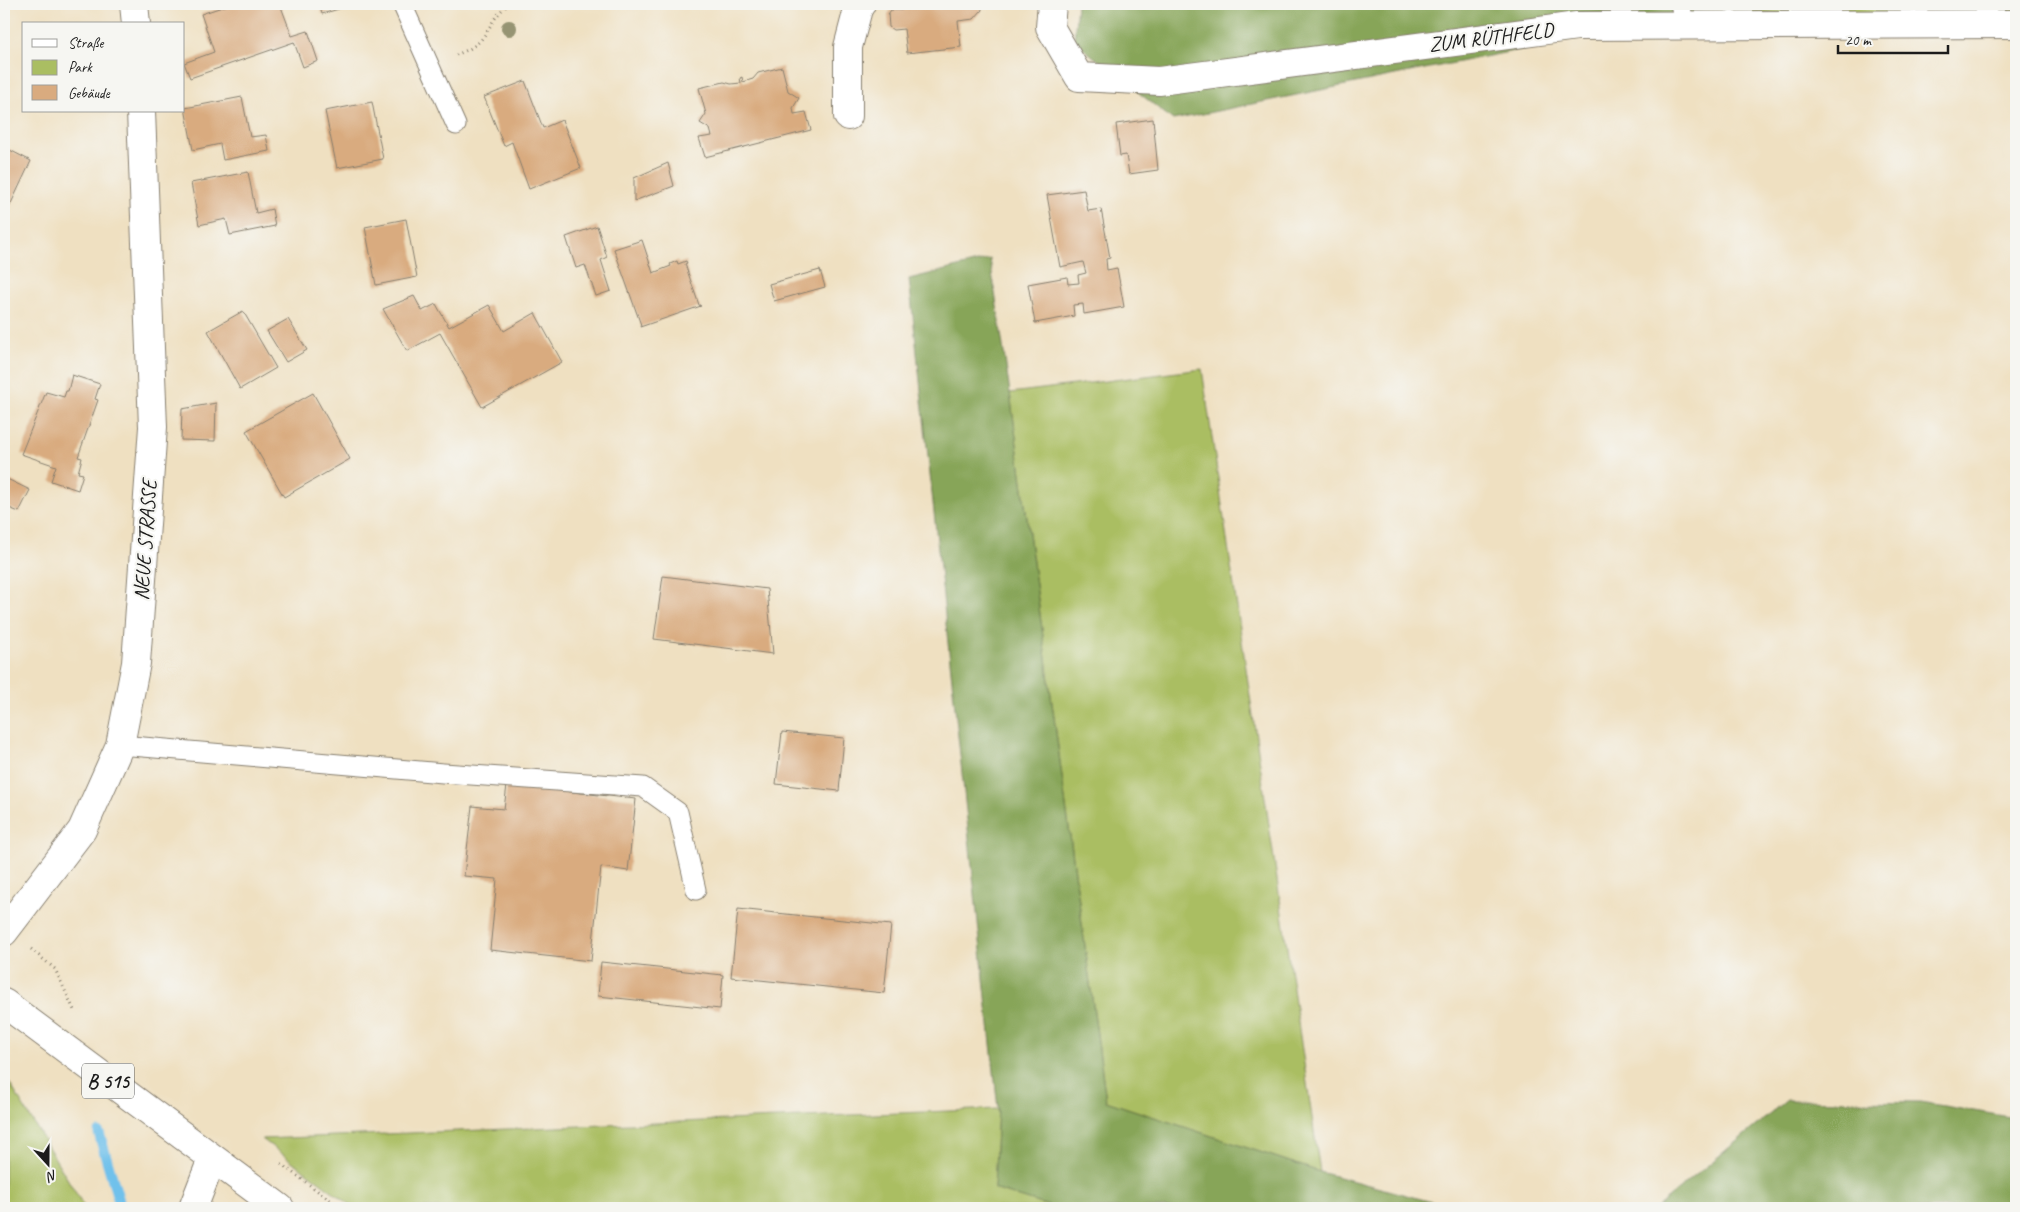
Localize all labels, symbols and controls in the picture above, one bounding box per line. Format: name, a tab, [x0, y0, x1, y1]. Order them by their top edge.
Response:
street label: ZUM RÜTHFELD	[1427, 16, 1557, 58]
legend	[22, 22, 185, 112]
scale bar	[1838, 22, 1948, 54]
text: 20 m	[1845, 31, 1872, 50]
text: Straße	[68, 34, 104, 53]
text: Park	[68, 58, 93, 77]
text: Gebäude	[68, 84, 111, 103]
street label: NEUE STRASSE	[128, 476, 162, 601]
road number: B 515	[82, 1064, 134, 1098]
north arrow	[22, 1140, 72, 1190]
text: N	[43, 1166, 60, 1186]

